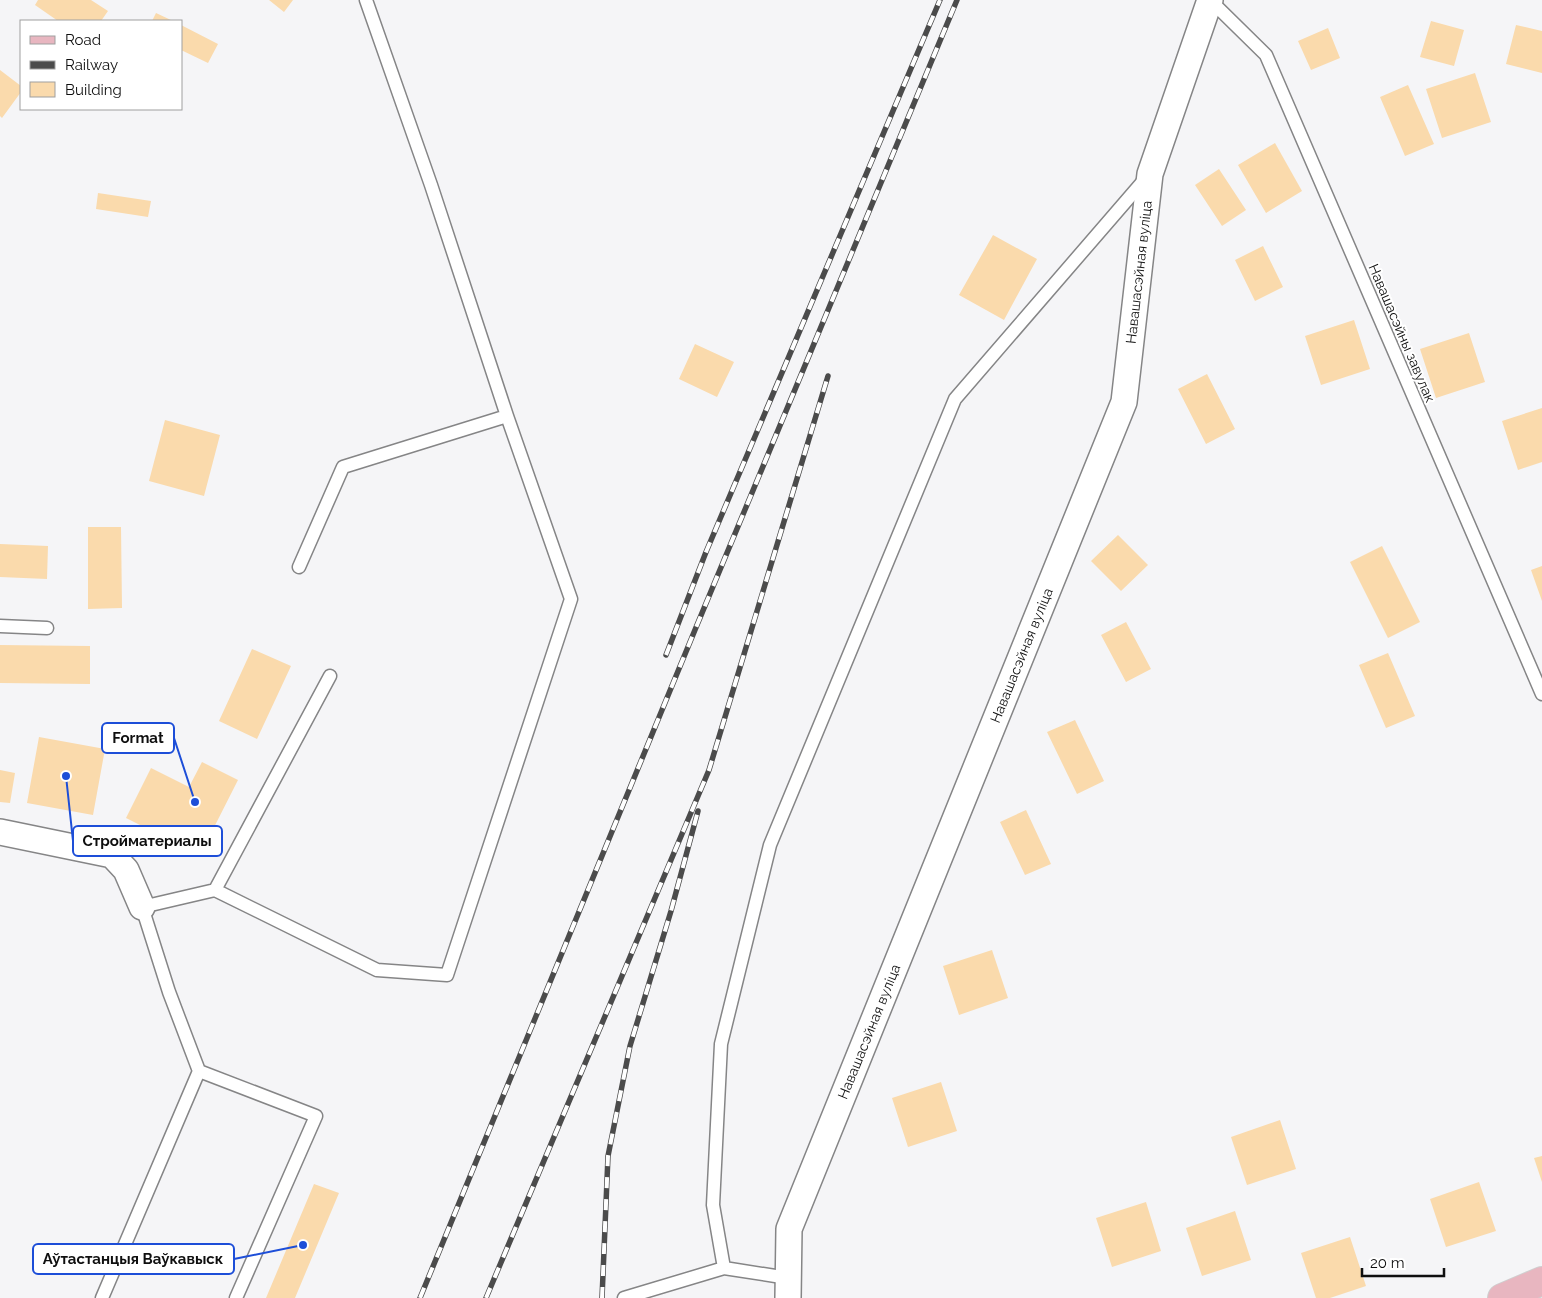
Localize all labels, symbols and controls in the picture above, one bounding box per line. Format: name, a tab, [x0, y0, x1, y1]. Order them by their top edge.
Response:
legend	[20, 20, 182, 110]
text: Road	[65, 31, 101, 49]
text: Railway	[65, 56, 118, 74]
text: Building	[65, 81, 122, 99]
street label: Навашасэйная вуліца	[1123, 200, 1155, 345]
street label: Навашасэйны завулак	[1366, 261, 1438, 405]
street label: Навашасэйная вуліца	[987, 585, 1056, 725]
callout: Format	[102, 723, 174, 753]
text: Format	[112, 729, 164, 747]
callout: Стройматериалы	[73, 826, 222, 856]
text: Стройматериалы	[82, 832, 212, 850]
street label: Навашасэйная вуліца	[834, 962, 903, 1101]
callout: Аўтастанцыя Ваўкавыск	[33, 1244, 234, 1274]
scale bar	[1362, 1246, 1444, 1278]
text: Аўтастанцыя Ваўкавыск	[43, 1250, 224, 1268]
text: 20 m	[1370, 1254, 1405, 1272]

